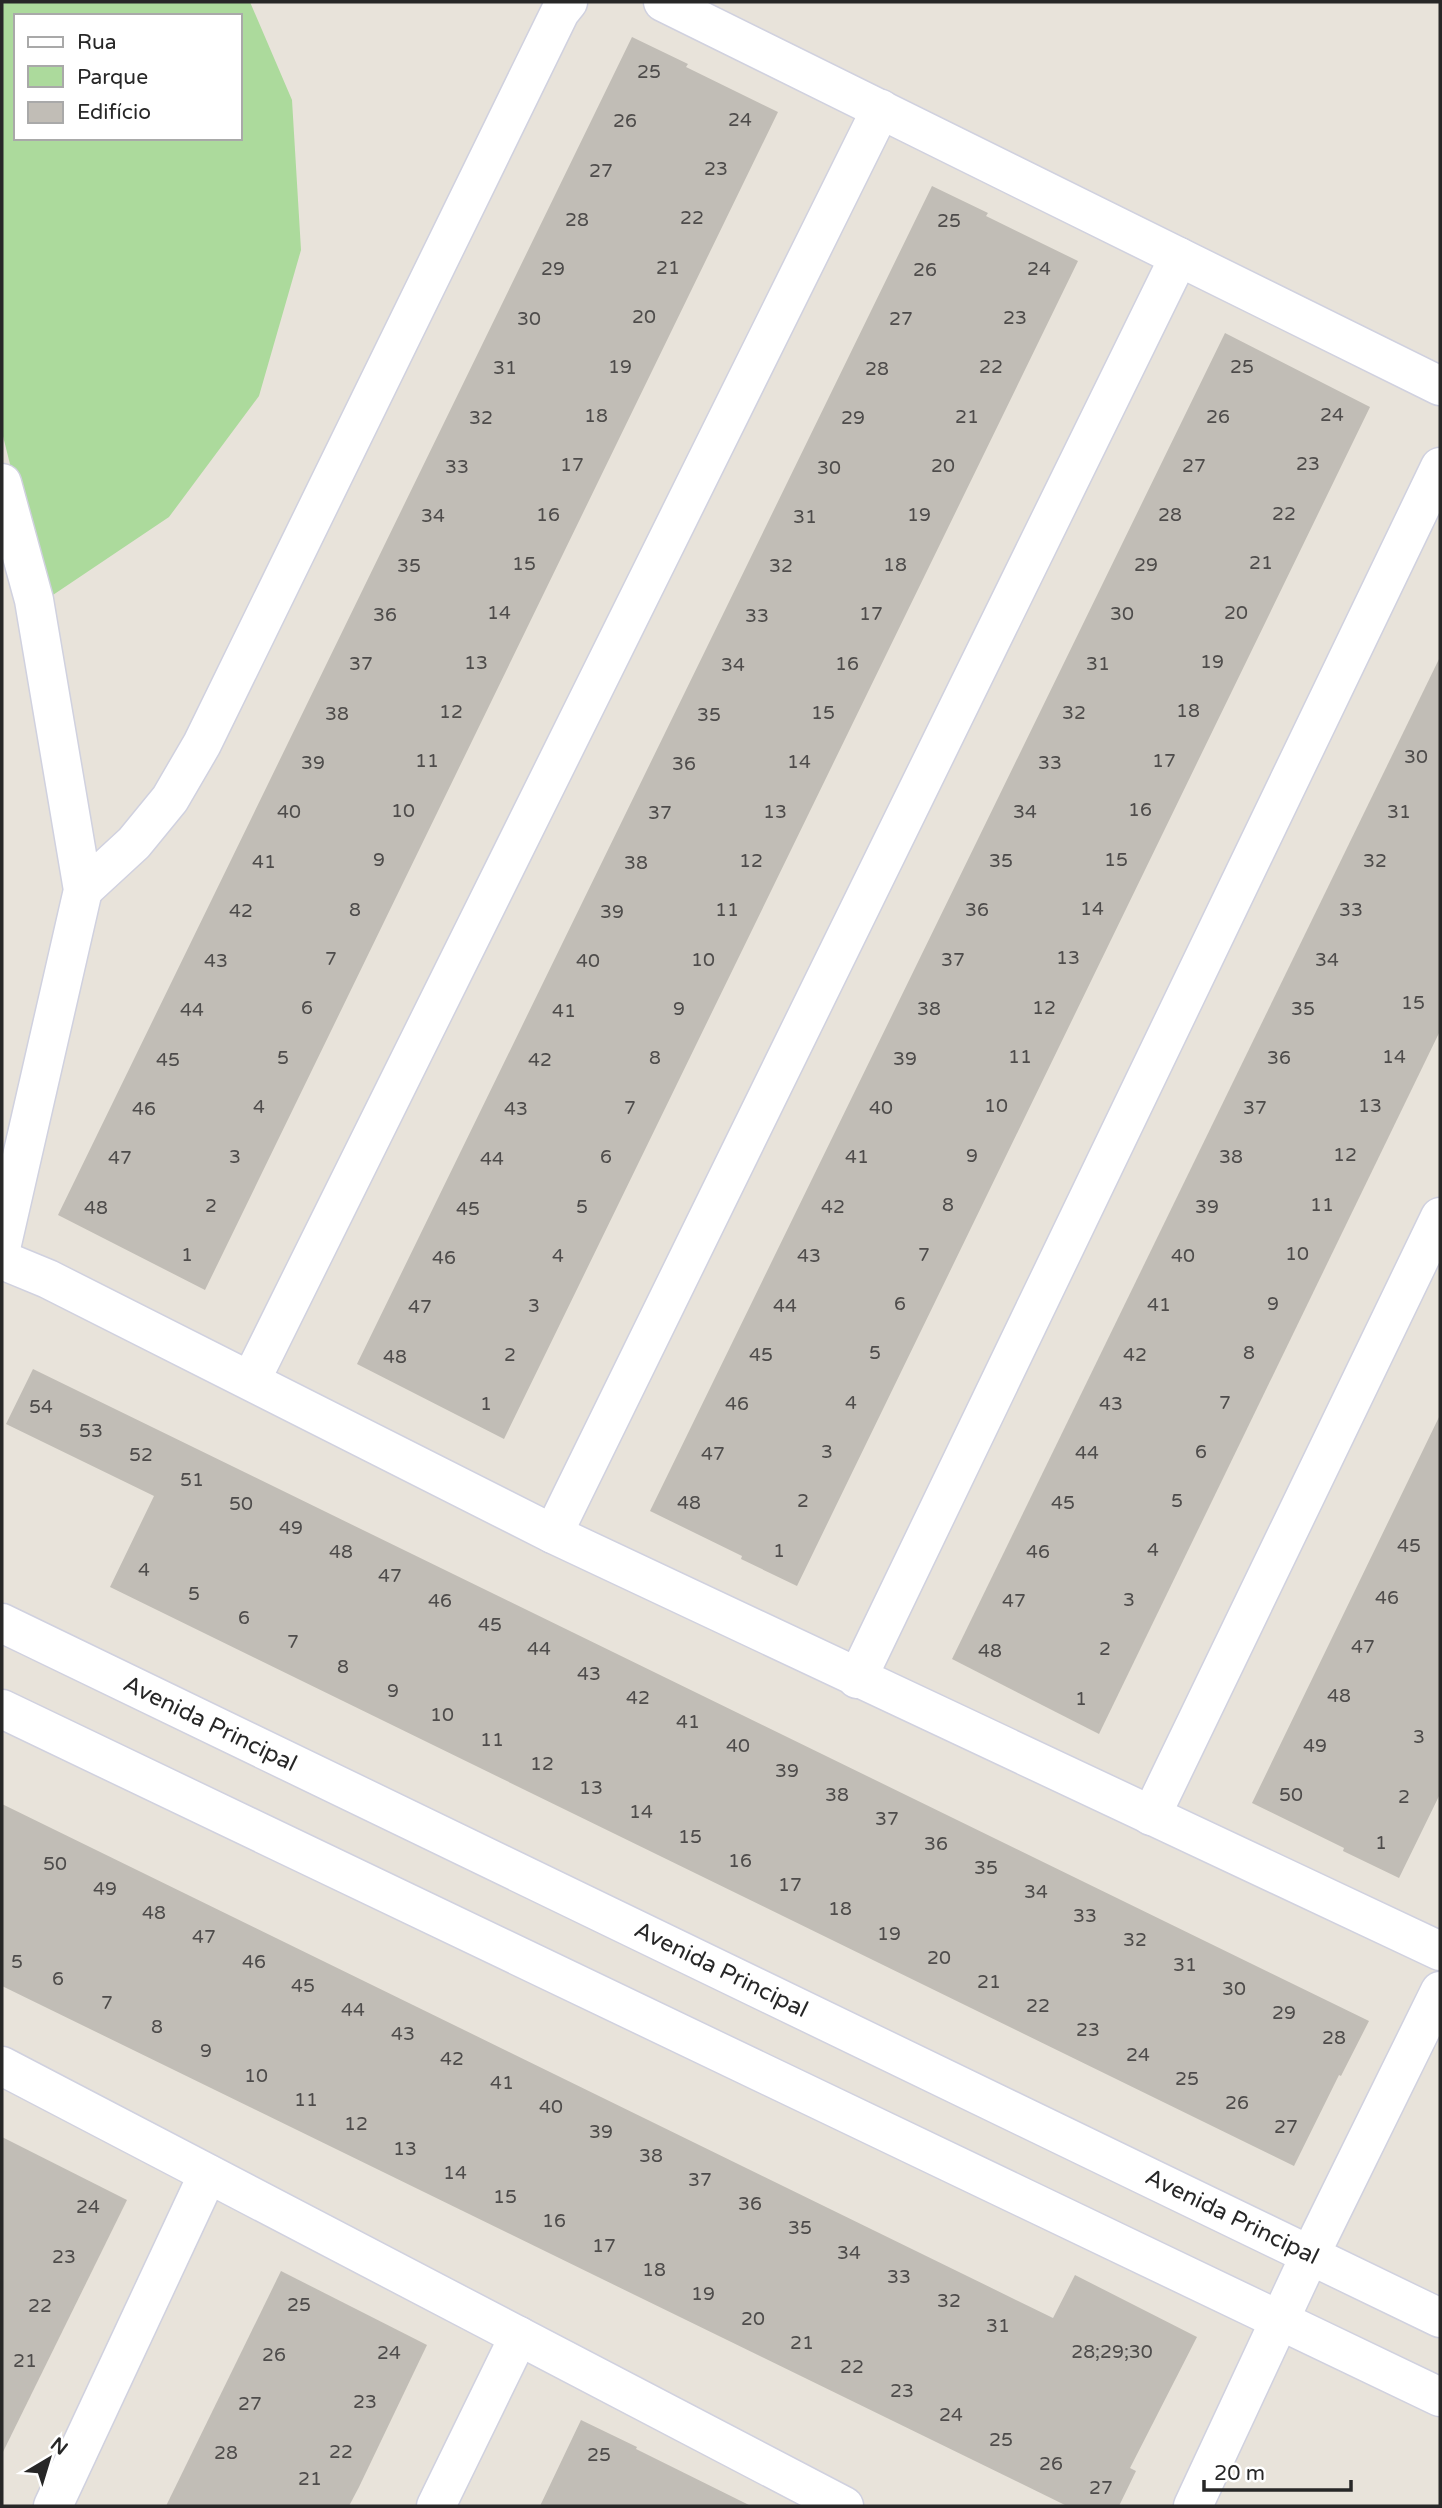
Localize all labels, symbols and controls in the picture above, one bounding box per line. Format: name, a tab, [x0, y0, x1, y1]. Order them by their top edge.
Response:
legend	[14, 14, 242, 140]
text: Rua	[77, 30, 117, 55]
house number: 25	[637, 61, 661, 83]
text: Parque	[77, 65, 148, 90]
text: Edifício	[77, 100, 151, 125]
house number: 24	[728, 109, 752, 131]
house number: 26	[613, 110, 637, 132]
house number: 23	[704, 158, 728, 180]
house number: 27	[589, 160, 613, 182]
house number: 22	[680, 207, 704, 229]
house number: 28	[565, 209, 589, 231]
house number: 25	[937, 210, 961, 232]
house number: 21	[656, 257, 680, 279]
house number: 29	[541, 258, 565, 280]
house number: 24	[1027, 258, 1051, 280]
house number: 26	[913, 259, 937, 281]
house number: 20	[632, 306, 656, 328]
house number: 23	[1003, 307, 1027, 329]
house number: 30	[517, 308, 541, 330]
house number: 27	[889, 308, 913, 330]
house number: 19	[608, 356, 632, 378]
house number: 22	[979, 356, 1003, 378]
house number: 25	[1230, 356, 1254, 378]
house number: 31	[493, 357, 517, 379]
house number: 28	[865, 358, 889, 380]
house number: 24	[1320, 404, 1344, 426]
house number: 18	[584, 405, 608, 427]
house number: 21	[955, 406, 979, 428]
house number: 26	[1206, 406, 1230, 428]
house number: 32	[469, 407, 493, 429]
house number: 29	[841, 407, 865, 429]
house number: 23	[1296, 453, 1320, 475]
house number: 17	[560, 454, 584, 476]
house number: 20	[931, 455, 955, 477]
house number: 27	[1182, 455, 1206, 477]
house number: 33	[445, 456, 469, 478]
house number: 30	[817, 457, 841, 479]
house number: 22	[1272, 503, 1296, 525]
house number: 16	[536, 504, 560, 526]
house number: 19	[907, 504, 931, 526]
house number: 28	[1158, 504, 1182, 526]
house number: 34	[421, 505, 445, 527]
house number: 31	[793, 506, 817, 528]
house number: 21	[1249, 552, 1273, 574]
house number: 15	[512, 553, 536, 575]
house number: 18	[883, 554, 907, 576]
house number: 29	[1134, 554, 1158, 576]
house number: 35	[397, 555, 421, 577]
house number: 32	[769, 555, 793, 577]
house number: 14	[487, 602, 511, 624]
house number: 20	[1224, 602, 1248, 624]
house number: 17	[859, 603, 883, 625]
house number: 30	[1110, 603, 1134, 625]
house number: 36	[373, 604, 397, 626]
house number: 33	[745, 605, 769, 627]
house number: 19	[1200, 651, 1224, 673]
house number: 13	[464, 652, 488, 674]
house number: 37	[349, 653, 373, 675]
house number: 16	[835, 653, 859, 675]
house number: 31	[1086, 653, 1110, 675]
house number: 34	[721, 654, 745, 676]
house number: 18	[1176, 700, 1200, 722]
house number: 12	[439, 701, 463, 723]
house number: 15	[811, 702, 835, 724]
house number: 32	[1062, 702, 1086, 724]
house number: 38	[325, 703, 349, 725]
house number: 35	[697, 704, 721, 726]
house number: 30	[1404, 746, 1428, 768]
house number: 11	[415, 750, 439, 772]
house number: 17	[1152, 750, 1176, 772]
house number: 14	[787, 751, 811, 773]
house number: 39	[301, 752, 325, 774]
house number: 33	[1038, 752, 1062, 774]
house number: 36	[672, 753, 696, 775]
house number: 16	[1128, 799, 1152, 821]
house number: 10	[391, 800, 415, 822]
house number: 40	[277, 801, 301, 823]
house number: 13	[763, 801, 787, 823]
house number: 34	[1013, 801, 1037, 823]
house number: 31	[1387, 801, 1411, 823]
house number: 37	[648, 802, 672, 824]
house number: 9	[373, 849, 385, 871]
house number: 15	[1104, 849, 1128, 871]
house number: 12	[739, 850, 763, 872]
house number: 35	[989, 850, 1013, 872]
house number: 32	[1363, 850, 1387, 872]
house number: 41	[252, 851, 276, 873]
house number: 38	[624, 852, 648, 874]
house number: 14	[1080, 898, 1104, 920]
house number: 8	[349, 899, 361, 921]
house number: 11	[715, 899, 739, 921]
house number: 36	[965, 899, 989, 921]
house number: 33	[1339, 899, 1363, 921]
house number: 42	[229, 900, 253, 922]
house number: 39	[600, 901, 624, 923]
house number: 13	[1056, 947, 1080, 969]
house number: 7	[325, 948, 337, 970]
house number: 10	[691, 949, 715, 971]
house number: 37	[941, 949, 965, 971]
house number: 34	[1315, 949, 1339, 971]
house number: 43	[204, 950, 228, 972]
house number: 40	[576, 950, 600, 972]
house number: 15	[1401, 992, 1425, 1014]
house number: 6	[301, 997, 313, 1019]
house number: 12	[1032, 997, 1056, 1019]
house number: 9	[673, 998, 685, 1020]
house number: 38	[917, 998, 941, 1020]
house number: 35	[1291, 998, 1315, 1020]
house number: 44	[180, 999, 204, 1021]
house number: 41	[552, 1000, 576, 1022]
house number: 11	[1008, 1046, 1032, 1068]
house number: 14	[1382, 1046, 1406, 1068]
house number: 5	[277, 1047, 289, 1069]
house number: 8	[649, 1047, 661, 1069]
house number: 36	[1267, 1047, 1291, 1069]
house number: 39	[893, 1048, 917, 1070]
house number: 45	[156, 1049, 180, 1071]
house number: 42	[528, 1049, 552, 1071]
house number: 10	[984, 1095, 1008, 1117]
house number: 13	[1358, 1095, 1382, 1117]
house number: 4	[253, 1096, 265, 1118]
house number: 7	[624, 1097, 636, 1119]
house number: 40	[869, 1097, 893, 1119]
house number: 37	[1243, 1097, 1267, 1119]
house number: 46	[132, 1098, 156, 1120]
house number: 43	[504, 1098, 528, 1120]
house number: 12	[1333, 1144, 1357, 1166]
house number: 9	[966, 1145, 978, 1167]
house number: 3	[229, 1146, 241, 1168]
house number: 6	[600, 1146, 612, 1168]
house number: 41	[845, 1146, 869, 1168]
house number: 38	[1219, 1146, 1243, 1168]
house number: 47	[108, 1147, 132, 1169]
house number: 44	[480, 1148, 504, 1170]
house number: 8	[942, 1194, 954, 1216]
house number: 11	[1310, 1194, 1334, 1216]
house number: 2	[205, 1195, 217, 1217]
house number: 5	[576, 1196, 588, 1218]
house number: 42	[821, 1196, 845, 1218]
house number: 39	[1195, 1196, 1219, 1218]
house number: 48	[84, 1197, 108, 1219]
house number: 45	[456, 1198, 480, 1220]
house number: 10	[1285, 1243, 1309, 1265]
house number: 1	[181, 1244, 193, 1266]
house number: 7	[918, 1244, 930, 1266]
house number: 4	[552, 1245, 564, 1267]
house number: 43	[797, 1245, 821, 1267]
house number: 40	[1171, 1245, 1195, 1267]
house number: 46	[432, 1247, 456, 1269]
house number: 6	[894, 1293, 906, 1315]
house number: 9	[1267, 1293, 1279, 1315]
house number: 41	[1147, 1294, 1171, 1316]
house number: 3	[528, 1295, 540, 1317]
house number: 44	[773, 1295, 797, 1317]
house number: 47	[408, 1296, 432, 1318]
house number: 5	[869, 1342, 881, 1364]
house number: 8	[1243, 1342, 1255, 1364]
house number: 2	[504, 1344, 516, 1366]
house number: 45	[749, 1344, 773, 1366]
house number: 42	[1123, 1344, 1147, 1366]
house number: 48	[383, 1346, 407, 1368]
house number: 4	[845, 1392, 857, 1414]
house number: 7	[1219, 1392, 1231, 1414]
house number: 1	[480, 1393, 492, 1415]
house number: 46	[725, 1393, 749, 1415]
house number: 43	[1099, 1393, 1123, 1415]
house number: 54	[29, 1396, 53, 1418]
house number: 53	[79, 1420, 103, 1442]
house number: 3	[821, 1441, 833, 1463]
house number: 6	[1195, 1441, 1207, 1463]
house number: 44	[1075, 1442, 1099, 1464]
house number: 47	[701, 1443, 725, 1465]
house number: 52	[129, 1444, 153, 1466]
house number: 51	[180, 1469, 204, 1491]
house number: 2	[797, 1490, 809, 1512]
house number: 5	[1171, 1490, 1183, 1512]
house number: 48	[677, 1492, 701, 1514]
house number: 45	[1051, 1492, 1075, 1514]
house number: 50	[229, 1493, 253, 1515]
house number: 49	[279, 1517, 303, 1539]
house number: 45	[1397, 1535, 1421, 1557]
house number: 4	[1147, 1539, 1159, 1561]
house number: 1	[773, 1540, 785, 1562]
house number: 48	[329, 1541, 353, 1563]
house number: 46	[1026, 1541, 1050, 1563]
house number: 4	[138, 1559, 150, 1581]
house number: 47	[378, 1565, 402, 1587]
house number: 5	[188, 1583, 200, 1605]
house number: 46	[1375, 1587, 1399, 1609]
house number: 3	[1123, 1589, 1135, 1611]
house number: 46	[428, 1590, 452, 1612]
house number: 47	[1002, 1590, 1026, 1612]
house number: 6	[238, 1607, 250, 1629]
house number: 45	[478, 1614, 502, 1636]
house number: 7	[287, 1631, 299, 1653]
house number: 47	[1351, 1636, 1375, 1658]
house number: 44	[527, 1638, 551, 1660]
house number: 2	[1099, 1638, 1111, 1660]
house number: 48	[978, 1640, 1002, 1662]
house number: 8	[337, 1656, 349, 1678]
house number: 43	[577, 1663, 601, 1685]
street label: Avenida Principal	[119, 1670, 301, 1778]
house number: 9	[387, 1680, 399, 1702]
house number: 48	[1327, 1685, 1351, 1707]
house number: 42	[626, 1687, 650, 1709]
house number: 1	[1075, 1688, 1087, 1710]
house number: 10	[430, 1704, 454, 1726]
house number: 41	[676, 1711, 700, 1733]
house number: 3	[1413, 1726, 1425, 1748]
house number: 11	[480, 1729, 504, 1751]
house number: 40	[726, 1735, 750, 1757]
house number: 49	[1303, 1735, 1327, 1757]
house number: 12	[530, 1753, 554, 1775]
house number: 39	[775, 1760, 799, 1782]
house number: 13	[579, 1777, 603, 1799]
house number: 38	[825, 1784, 849, 1806]
house number: 50	[1279, 1784, 1303, 1806]
house number: 2	[1398, 1786, 1410, 1808]
house number: 14	[629, 1801, 653, 1823]
house number: 37	[875, 1808, 899, 1830]
house number: 15	[678, 1826, 702, 1848]
house number: 1	[1375, 1832, 1387, 1854]
house number: 36	[924, 1833, 948, 1855]
house number: 16	[728, 1850, 752, 1872]
house number: 50	[43, 1853, 67, 1875]
house number: 35	[974, 1857, 998, 1879]
house number: 17	[778, 1874, 802, 1896]
house number: 49	[93, 1878, 117, 1900]
house number: 34	[1024, 1881, 1048, 1903]
house number: 18	[828, 1898, 852, 1920]
house number: 48	[142, 1902, 166, 1924]
house number: 33	[1073, 1905, 1097, 1927]
street label: Avenida Principal	[630, 1916, 812, 2024]
house number: 19	[877, 1923, 901, 1945]
house number: 47	[192, 1926, 216, 1948]
house number: 32	[1123, 1929, 1147, 1951]
house number: 20	[927, 1947, 951, 1969]
house number: 5	[11, 1951, 23, 1973]
house number: 46	[242, 1951, 266, 1973]
house number: 31	[1173, 1954, 1197, 1976]
house number: 6	[52, 1968, 64, 1990]
house number: 21	[977, 1971, 1001, 1993]
house number: 45	[291, 1975, 315, 1997]
house number: 30	[1222, 1978, 1246, 2000]
house number: 7	[101, 1992, 113, 2014]
house number: 22	[1026, 1995, 1050, 2017]
house number: 44	[341, 1999, 365, 2021]
house number: 29	[1272, 2002, 1296, 2024]
house number: 8	[151, 2016, 163, 2038]
house number: 23	[1076, 2019, 1100, 2041]
house number: 43	[391, 2023, 415, 2045]
house number: 28	[1322, 2027, 1346, 2049]
house number: 9	[200, 2040, 212, 2062]
house number: 24	[1126, 2044, 1150, 2066]
house number: 42	[440, 2048, 464, 2070]
house number: 10	[244, 2065, 268, 2087]
house number: 25	[1175, 2068, 1199, 2090]
house number: 41	[490, 2072, 514, 2094]
house number: 11	[294, 2089, 318, 2111]
house number: 26	[1225, 2092, 1249, 2114]
house number: 40	[539, 2096, 563, 2118]
house number: 12	[344, 2113, 368, 2135]
house number: 27	[1274, 2116, 1298, 2138]
house number: 39	[589, 2121, 613, 2143]
house number: 13	[393, 2138, 417, 2160]
house number: 38	[639, 2145, 663, 2167]
house number: 14	[443, 2162, 467, 2184]
street label: Avenida Principal	[1141, 2163, 1323, 2271]
house number: 37	[688, 2169, 712, 2191]
house number: 15	[493, 2186, 517, 2208]
house number: 36	[738, 2193, 762, 2215]
house number: 24	[76, 2196, 100, 2218]
house number: 16	[542, 2210, 566, 2232]
house number: 35	[788, 2217, 812, 2239]
house number: 17	[592, 2235, 616, 2257]
house number: 34	[837, 2242, 861, 2264]
house number: 23	[52, 2246, 76, 2268]
house number: 18	[642, 2259, 666, 2281]
house number: 33	[887, 2266, 911, 2288]
house number: 19	[691, 2283, 715, 2305]
house number: 32	[937, 2290, 961, 2312]
house number: 25	[287, 2294, 311, 2316]
house number: 22	[28, 2295, 52, 2317]
house number: 20	[741, 2308, 765, 2330]
house number: 31	[986, 2315, 1010, 2337]
house number: 21	[790, 2332, 814, 2354]
house number: 28;29;30	[1071, 2341, 1153, 2363]
house number: 24	[377, 2342, 401, 2364]
house number: 26	[262, 2344, 286, 2366]
house number: 21	[13, 2350, 37, 2372]
house number: 22	[840, 2356, 864, 2378]
house number: 23	[890, 2380, 914, 2402]
house number: 23	[353, 2391, 377, 2413]
house number: 27	[238, 2393, 262, 2415]
house number: 24	[939, 2404, 963, 2426]
north arrow	[14, 2424, 84, 2494]
house number: 25	[989, 2429, 1013, 2451]
text: N	[46, 2433, 72, 2460]
house number: 22	[329, 2441, 353, 2463]
house number: 28	[214, 2442, 238, 2464]
house number: 25	[587, 2444, 611, 2466]
scale bar	[1204, 2448, 1351, 2492]
house number: 26	[1039, 2453, 1063, 2475]
text: 20 m	[1214, 2461, 1265, 2486]
house number: 21	[298, 2468, 322, 2490]
house number: 27	[1089, 2477, 1113, 2499]

